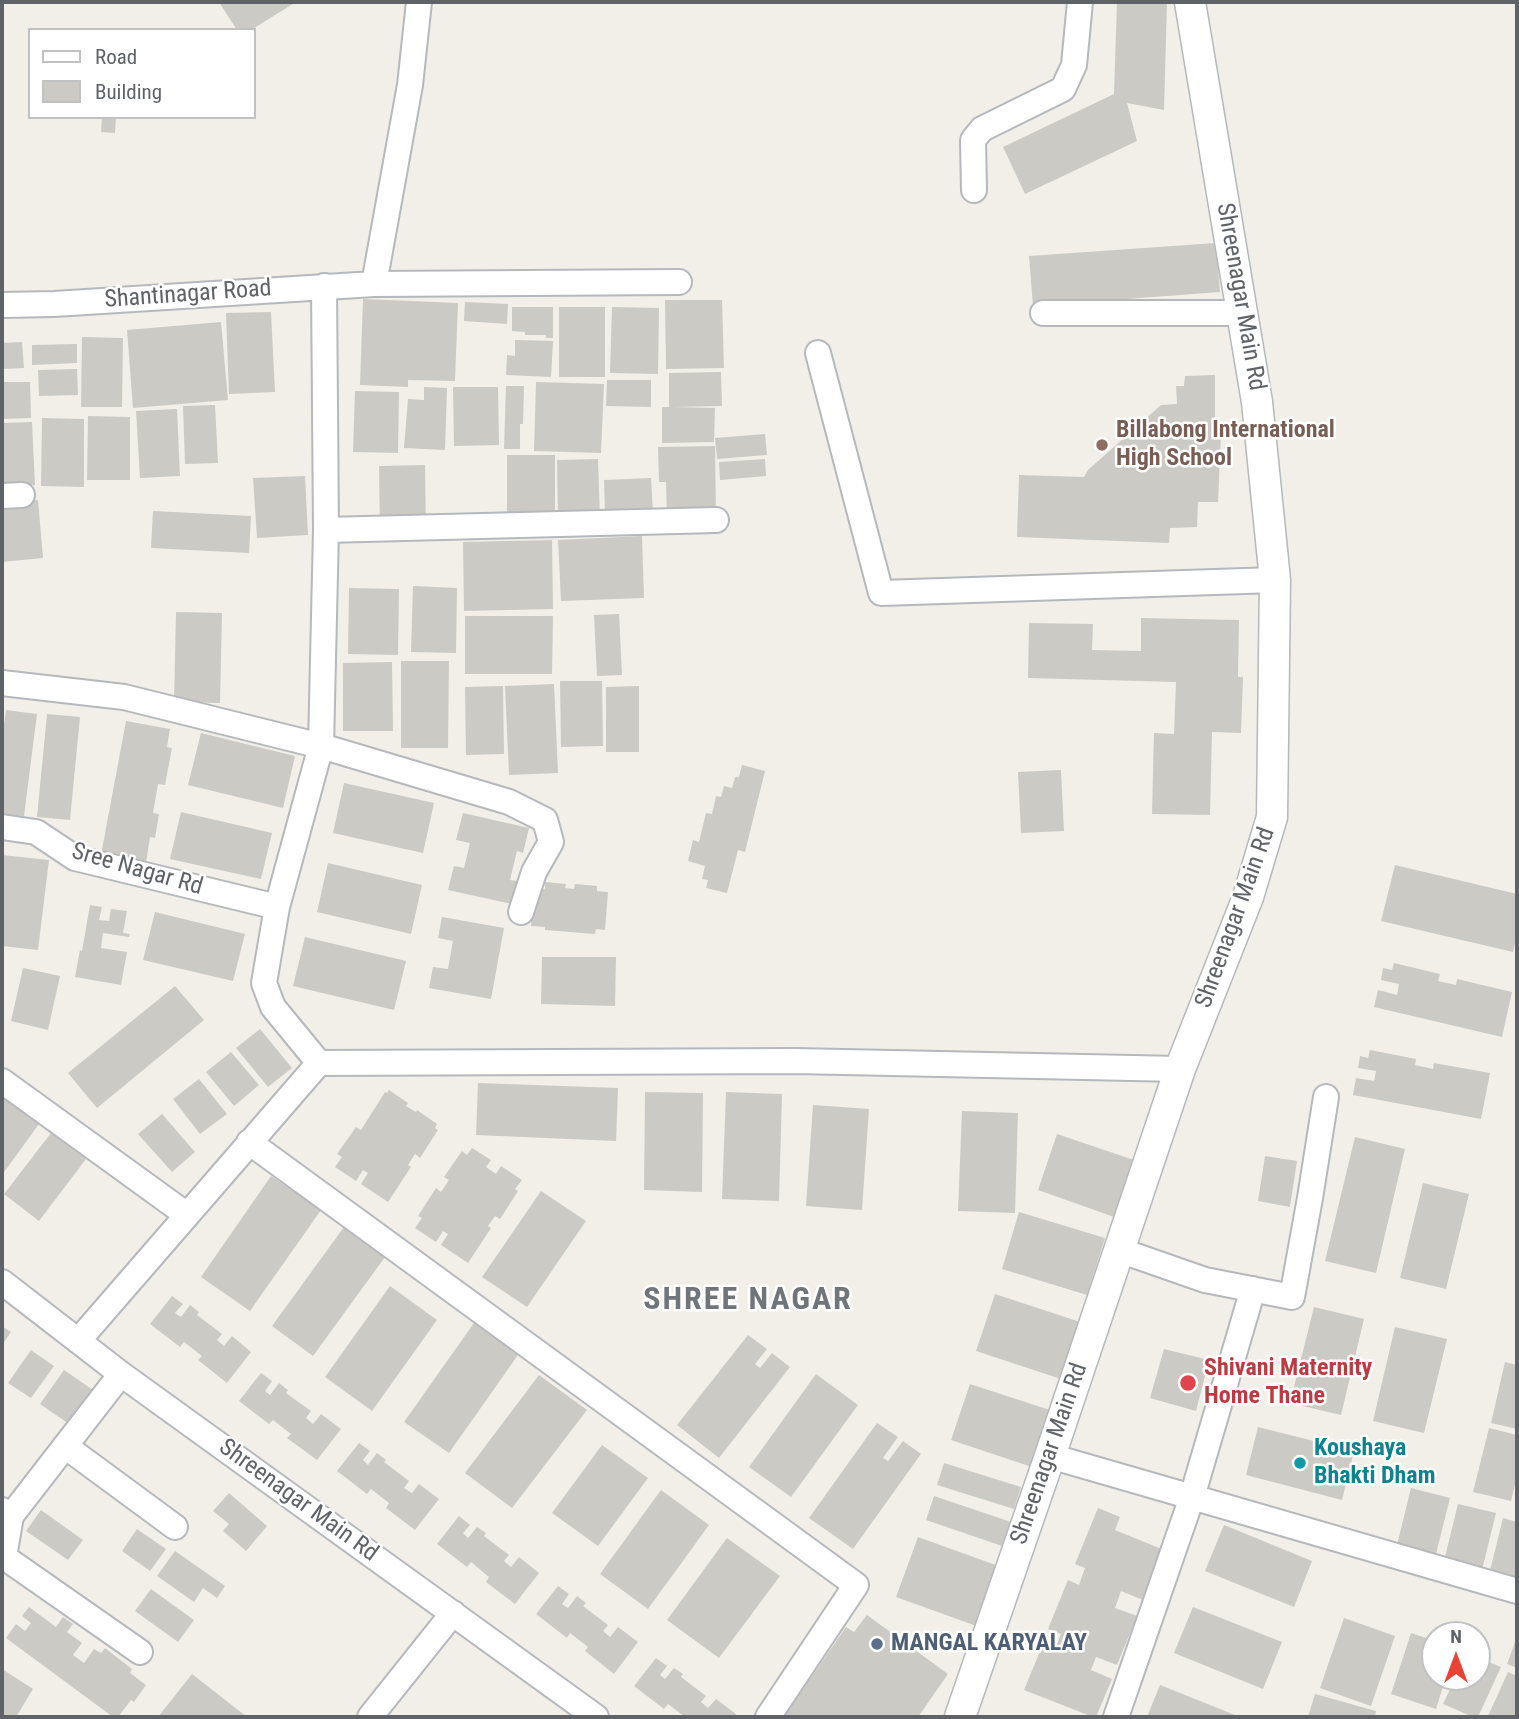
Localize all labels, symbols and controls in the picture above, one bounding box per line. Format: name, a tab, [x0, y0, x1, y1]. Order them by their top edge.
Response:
legend	[28, 28, 256, 119]
text: Road	[95, 45, 137, 69]
text: Building	[95, 80, 162, 104]
street label: Shreenagar Main Rd	[1209, 201, 1271, 393]
street label: Shantinagar Road	[104, 275, 272, 315]
place label: Billabong International High School	[1116, 417, 1335, 473]
marker: Billabong International High School	[1094, 437, 1110, 453]
street label: Shreenagar Main Rd	[1190, 824, 1282, 1012]
street label: Sree Nagar Rd	[68, 838, 206, 902]
district label: SHREE NAGAR	[645, 1282, 851, 1320]
place label: Shivani Maternity Home Thane	[1204, 1355, 1372, 1411]
street label: Shreenagar Main Rd	[1005, 1360, 1095, 1548]
marker: Shivani Maternity Home Thane	[1178, 1373, 1198, 1393]
street label: Shreenagar Main Rd	[213, 1434, 383, 1568]
place label: Koushaya Bhakti Dham	[1314, 1435, 1435, 1491]
marker: Koushaya Bhakti Dham	[1292, 1455, 1308, 1471]
north arrow	[1421, 1621, 1491, 1691]
text: N	[1450, 1625, 1462, 1648]
place label: MANGAL KARYALAY	[891, 1630, 1087, 1658]
marker: MANGAL KARYALAY	[869, 1636, 885, 1652]

